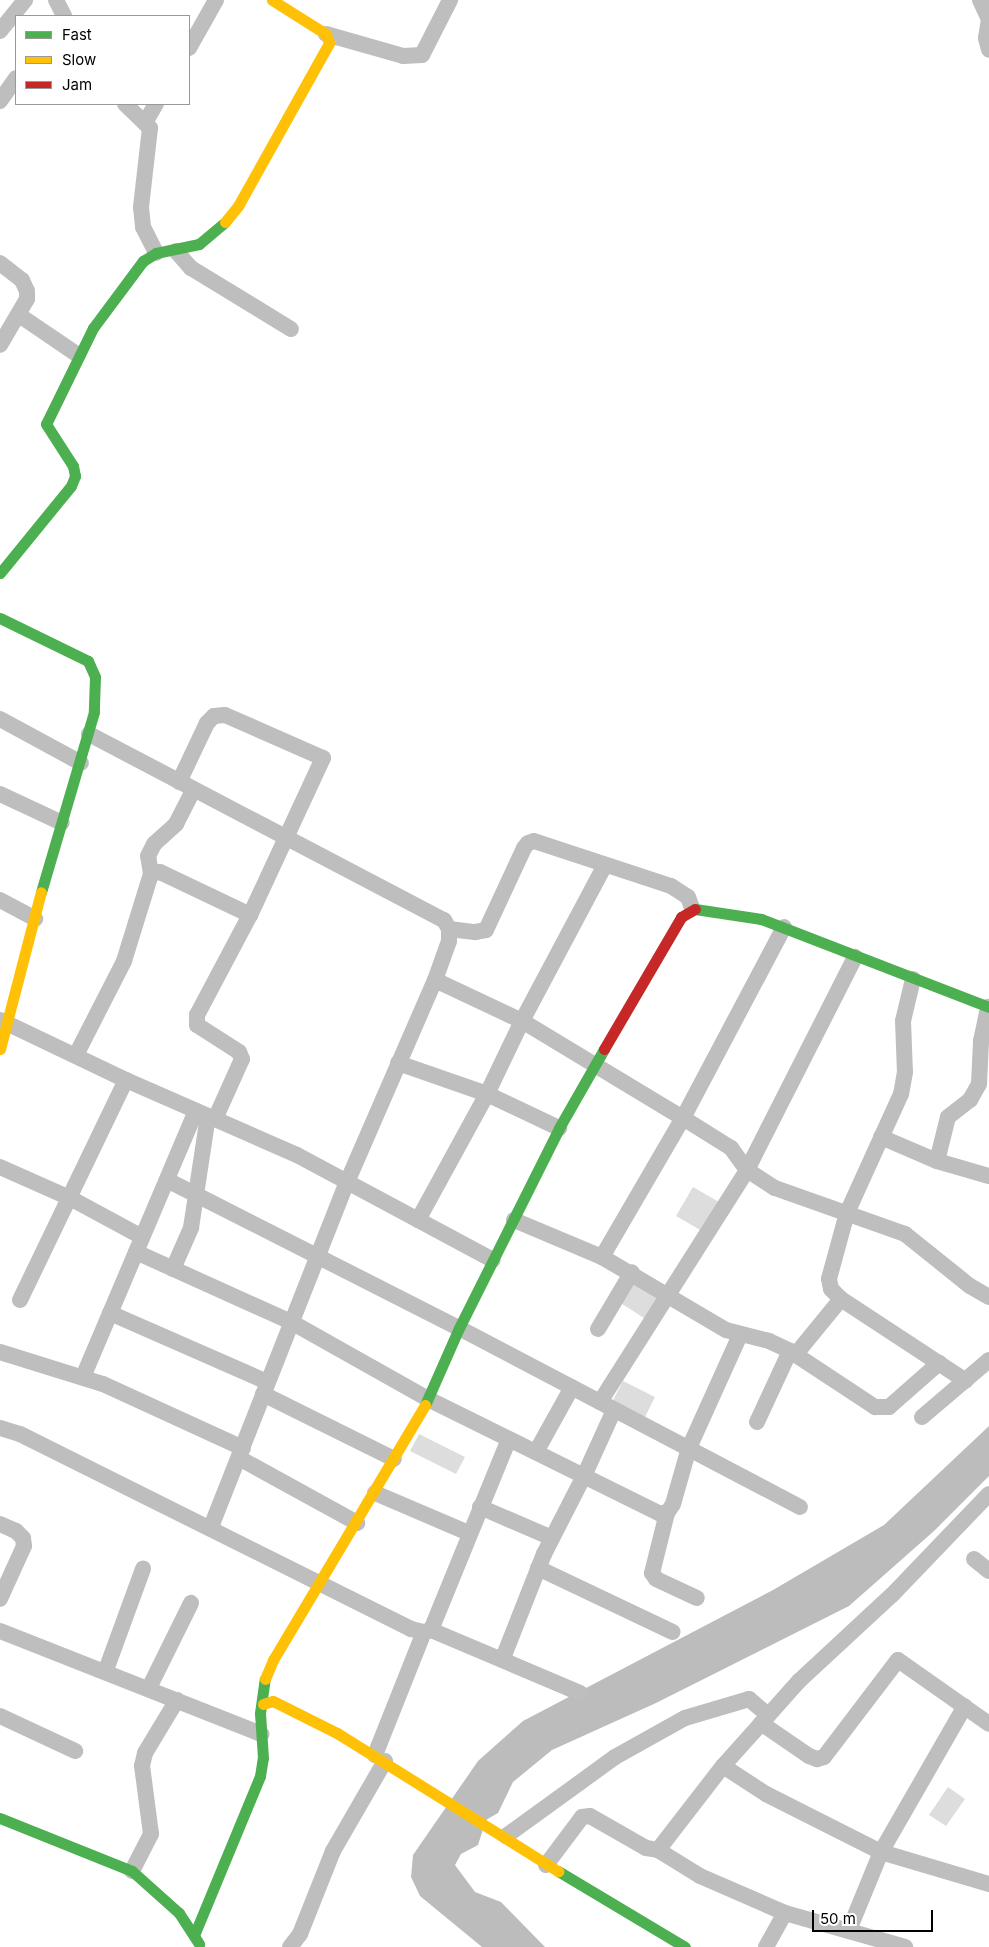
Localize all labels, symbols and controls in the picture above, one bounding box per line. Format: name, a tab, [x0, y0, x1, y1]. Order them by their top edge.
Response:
legend	[15, 15, 190, 105]
text: Fast	[62, 25, 92, 44]
text: Slow	[62, 50, 96, 69]
text: Jam	[62, 75, 92, 94]
scale bar	[814, 1900, 935, 1932]
text: 50 m	[820, 1909, 856, 1928]

